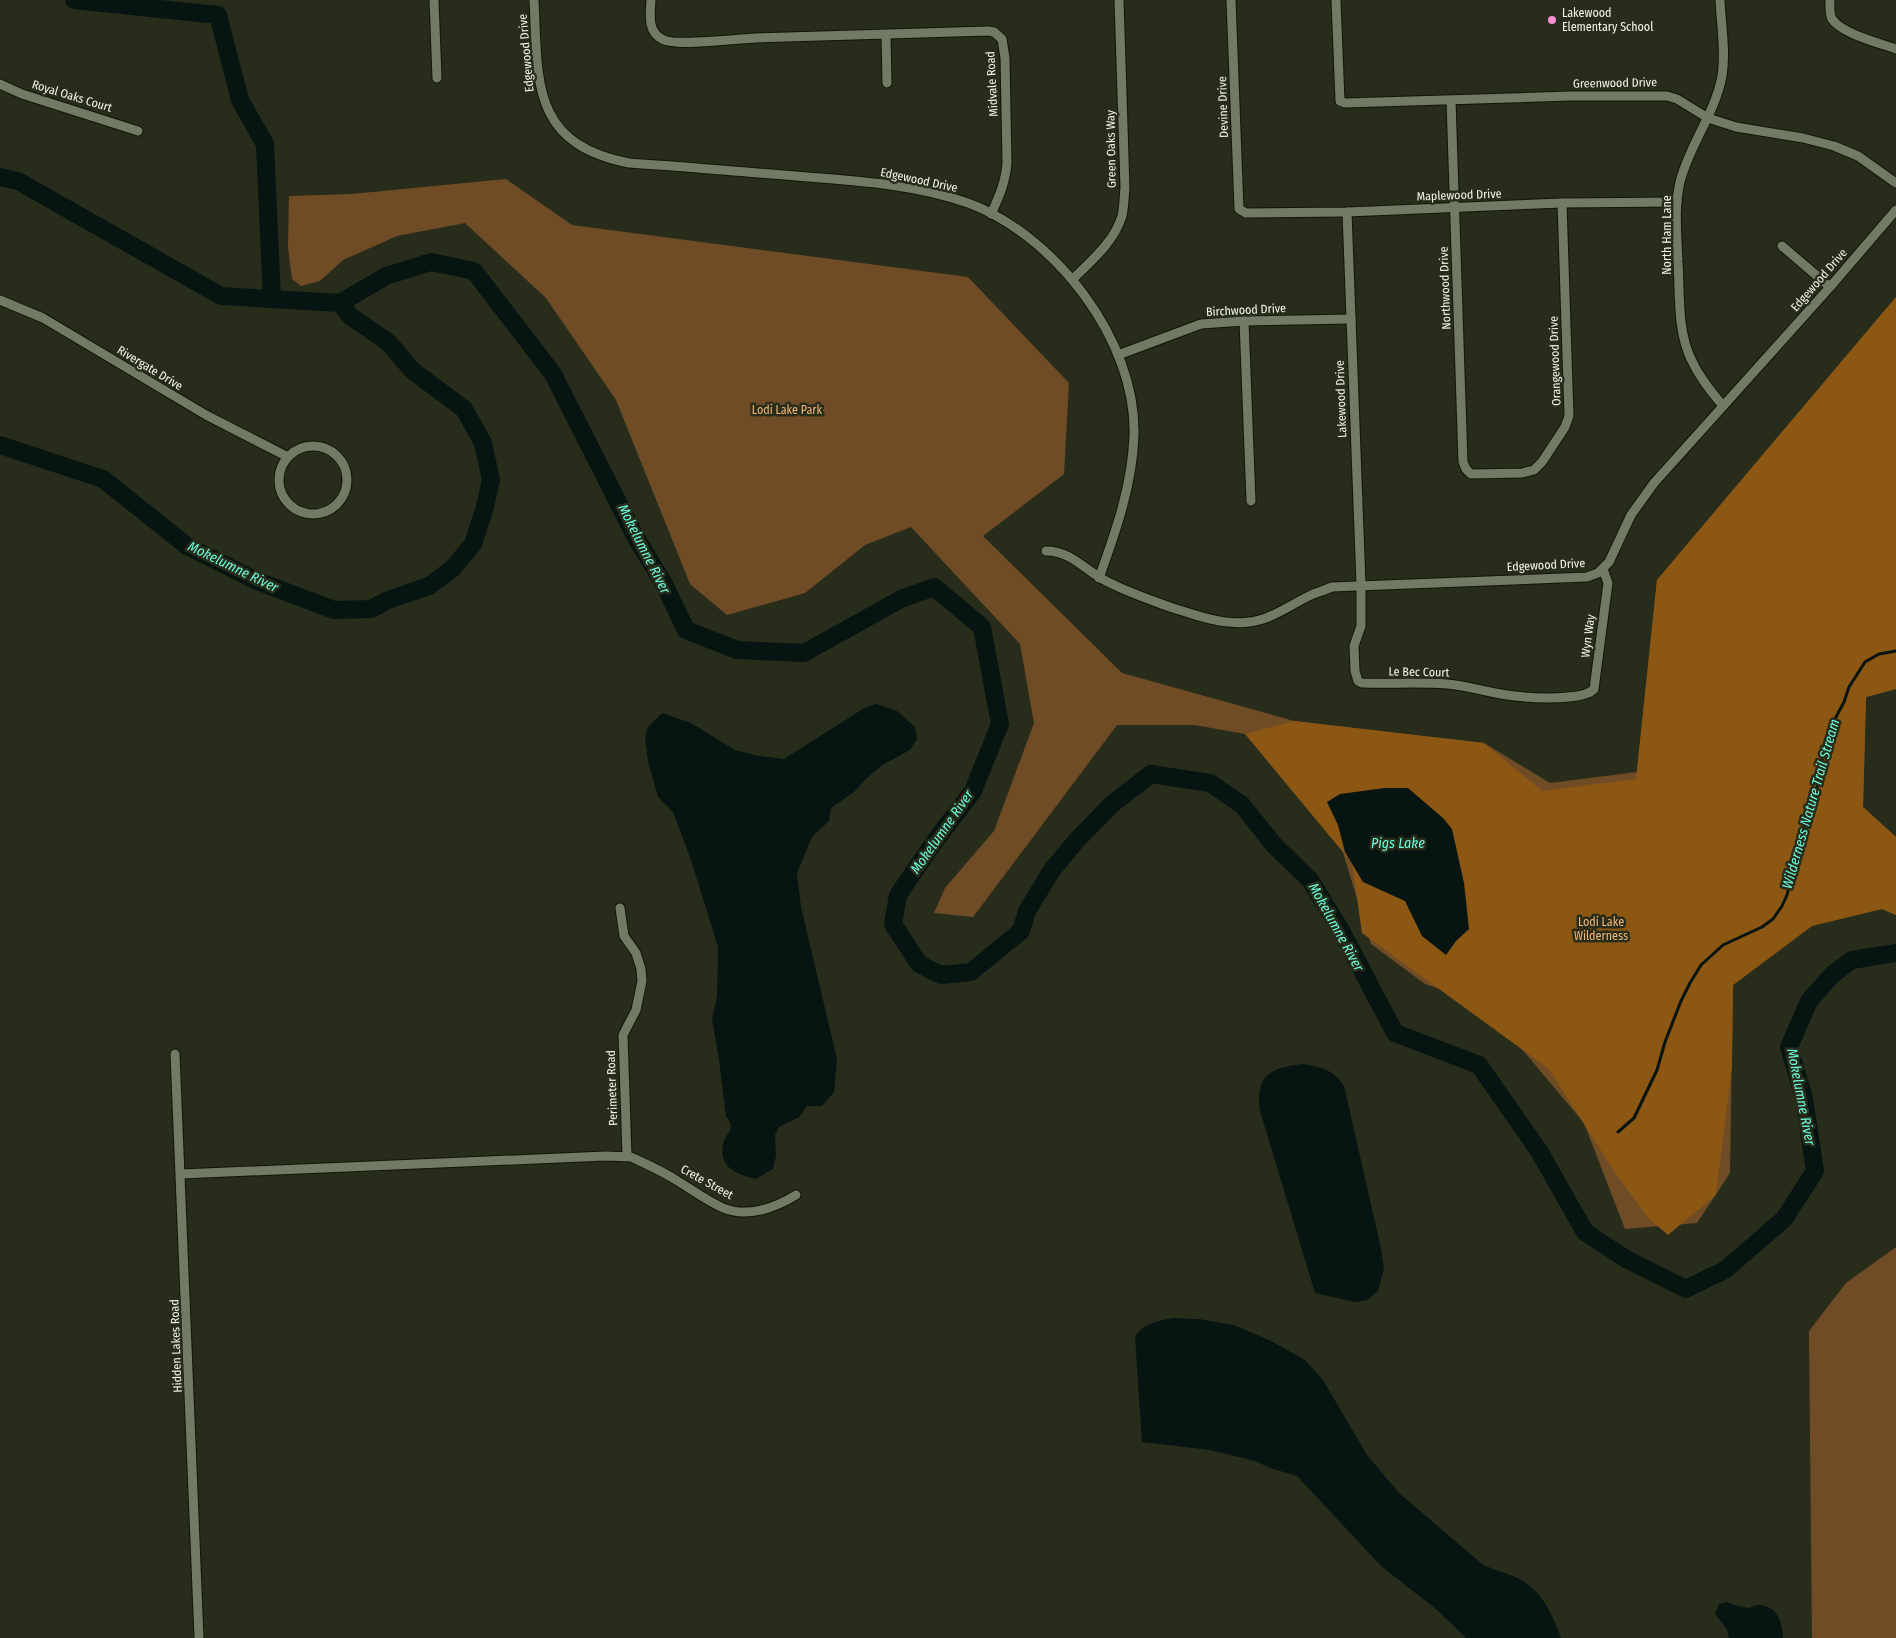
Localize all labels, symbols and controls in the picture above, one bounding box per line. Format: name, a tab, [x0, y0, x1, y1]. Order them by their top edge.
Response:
place label: Lakewood Elementary School	[1562, 6, 1653, 34]
street label: Edgewood Drive	[516, 13, 536, 93]
marker: Lakewood Elementary School	[1546, 14, 1558, 26]
street label: Midvale Road	[983, 51, 1001, 117]
street label: Greenwood Drive	[1573, 75, 1657, 91]
street label: Devine Drive	[1215, 76, 1231, 138]
street label: Royal Oaks Court	[30, 77, 114, 115]
street label: Green Oaks Way	[1103, 109, 1119, 188]
street label: Edgewood Drive	[879, 165, 959, 195]
street label: Maplewood Drive	[1416, 187, 1502, 203]
street label: North Ham Lane	[1660, 195, 1674, 275]
street label: Northwood Drive	[1437, 246, 1453, 330]
street label: Edgewood Drive	[1788, 246, 1850, 314]
street label: Birchwood Drive	[1206, 301, 1286, 319]
street label: Orangewood Drive	[1546, 316, 1564, 406]
street label: Rivergate Drive	[115, 343, 185, 393]
street label: Lakewood Drive	[1333, 360, 1349, 438]
park label: Lodi Lake Park	[752, 403, 823, 417]
water label: Mokelumne River	[614, 501, 674, 598]
water label: Mokelumne River	[185, 538, 282, 597]
street label: Edgewood Drive	[1507, 556, 1586, 574]
street label: Wyn Way	[1578, 613, 1598, 658]
street label: Le Bec Court	[1388, 664, 1450, 680]
water label: Wilderness Nature Trail Stream	[1779, 717, 1843, 891]
water label: Mokelumne River	[907, 786, 978, 877]
water label: Pigs Lake	[1371, 835, 1425, 852]
water label: Mokelumne River	[1305, 880, 1368, 975]
park label: Lodi Lake Wilderness	[1574, 915, 1628, 943]
water label: Mokelumne River	[1783, 1047, 1819, 1148]
street label: Perimeter Road	[604, 1050, 620, 1126]
street label: Crete Street	[678, 1162, 736, 1202]
street label: Hidden Lakes Road	[167, 1299, 185, 1393]

